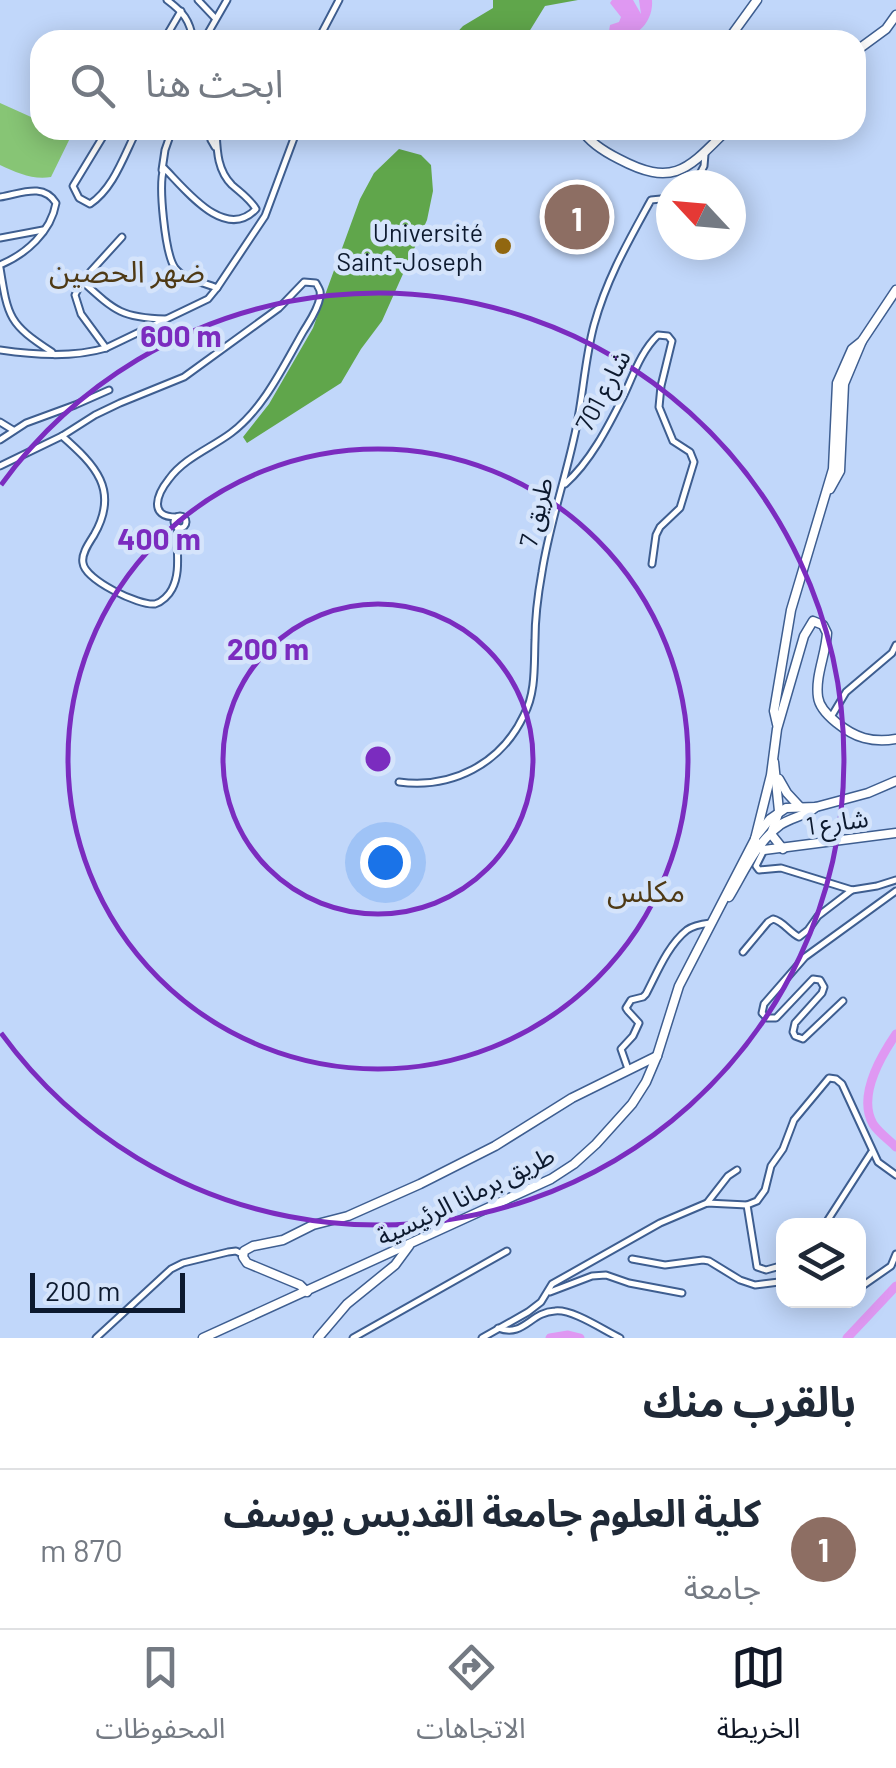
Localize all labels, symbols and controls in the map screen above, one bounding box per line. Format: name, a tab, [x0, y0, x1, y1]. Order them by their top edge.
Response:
search box	[30, 30, 866, 140]
icon: search	[65, 58, 120, 113]
text: ابحث هنا	[145, 59, 284, 105]
north arrow	[656, 170, 746, 260]
pin: 1	[544, 180, 610, 254]
place label: Université Saint-Joseph	[337, 217, 483, 276]
marker: Université Saint-Joseph	[492, 235, 514, 257]
district label: ضهر الحصين	[49, 252, 205, 289]
text: 600 m	[140, 317, 222, 353]
street label: شارع 701	[568, 344, 640, 438]
street label: طريق 7	[512, 474, 560, 550]
text: 400 m	[117, 520, 201, 556]
text: 200 m	[227, 630, 309, 666]
centre of rings	[360, 741, 396, 777]
street label: شارع 1	[804, 802, 871, 845]
your location	[360, 837, 411, 888]
district label: مكلس	[607, 872, 685, 909]
street label: طريق برمانا الرئيسية	[371, 1139, 560, 1253]
map controls	[776, 1218, 866, 1308]
button: layers	[776, 1218, 866, 1308]
scale bar	[30, 1268, 185, 1312]
text: 200 m	[45, 1273, 120, 1307]
text: بالقرب منك	[643, 1375, 856, 1425]
text: كلية العلوم جامعة القديس يوسف	[223, 1489, 761, 1535]
text: 870 m	[40, 1530, 123, 1568]
text: 1	[818, 1530, 829, 1568]
text: جامعة	[684, 1567, 761, 1605]
tab: المحفوظات	[95, 1640, 225, 1759]
tab: الاتجاهات	[416, 1640, 526, 1759]
tab: الخريطة	[717, 1640, 801, 1759]

